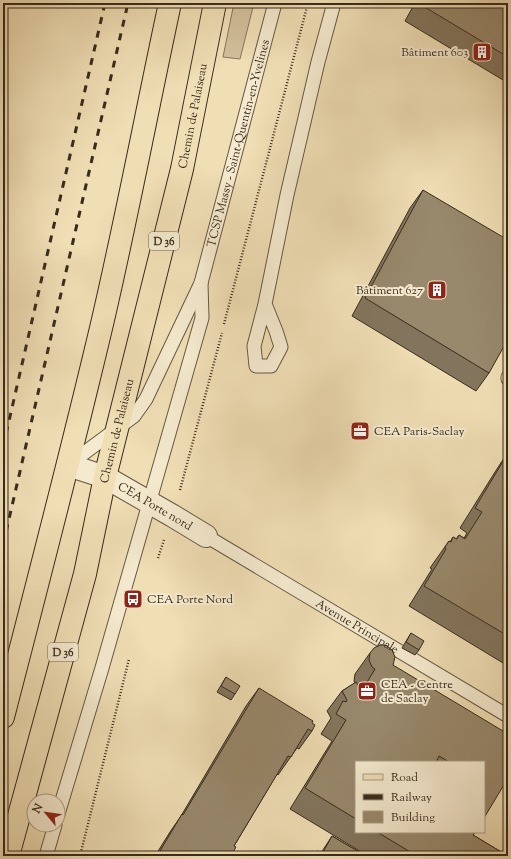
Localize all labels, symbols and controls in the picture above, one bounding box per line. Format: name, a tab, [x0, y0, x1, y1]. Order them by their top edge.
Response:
street label: TCSP Massy - Saint-Quentin-en-Yvelines	[203, 37, 275, 249]
building icon: Bâtiment 603	[471, 41, 493, 63]
place label: Bâtiment 603	[401, 44, 468, 62]
street label: Chemin de Palaiseau	[174, 62, 213, 170]
road number: D 36	[149, 232, 179, 250]
building icon: Bâtiment 627	[426, 279, 448, 301]
place label: Bâtiment 627	[356, 282, 423, 300]
street label: Chemin de Palaiseau	[96, 377, 139, 485]
office icon: CEA Paris-Saclay	[349, 420, 371, 442]
place label: CEA Paris-Saclay	[374, 423, 464, 441]
street label: CEA Porte nord	[114, 478, 196, 536]
bus stop icon: CEA Porte Nord	[122, 588, 144, 610]
place label: CEA Porte Nord	[147, 591, 233, 609]
street label: Avenue Principale	[312, 595, 402, 659]
road number: D 36	[48, 643, 78, 661]
place label: CEA - Centre de Saclay	[381, 676, 453, 708]
office icon: CEA - Centre de Saclay	[356, 680, 378, 702]
legend	[355, 761, 485, 833]
text: Road	[391, 769, 418, 787]
text: Railway	[391, 789, 432, 807]
north arrow	[26, 793, 66, 833]
text: N	[29, 801, 47, 817]
text: Building	[391, 809, 435, 827]

